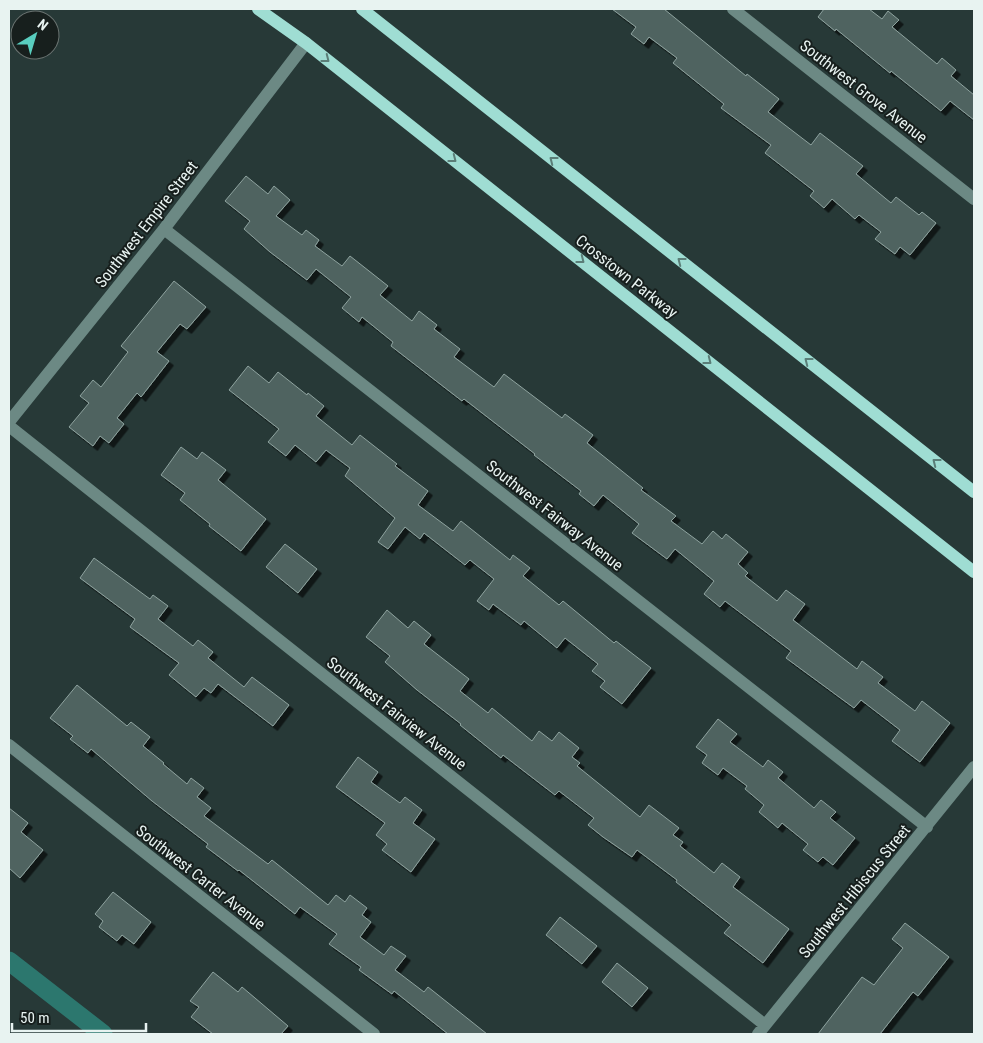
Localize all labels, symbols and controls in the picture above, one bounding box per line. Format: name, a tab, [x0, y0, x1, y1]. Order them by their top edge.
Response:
north arrow	[10, 10, 60, 60]
text: N	[35, 16, 51, 34]
street label: Southwest Grove Avenue	[796, 36, 931, 147]
one-way arrow	[320, 53, 329, 61]
one-way arrow	[447, 154, 456, 162]
one-way arrow	[550, 156, 559, 165]
street label: Southwest Empire Street	[91, 157, 202, 291]
street label: Crosstown Parkway	[572, 231, 682, 322]
one-way arrow	[575, 255, 584, 264]
one-way arrow	[678, 258, 687, 266]
one-way arrow	[702, 355, 712, 364]
one-way arrow	[805, 358, 814, 367]
street label: Southwest Fairway Avenue	[483, 456, 627, 575]
one-way arrow	[932, 459, 942, 468]
street label: Southwest Fairview Avenue	[323, 653, 470, 774]
street label: Southwest Carter Avenue	[132, 821, 269, 934]
street label: Southwest Hibiscus Street	[795, 821, 914, 962]
scale bar	[12, 1000, 146, 1032]
text: 50 m	[20, 1009, 50, 1027]

